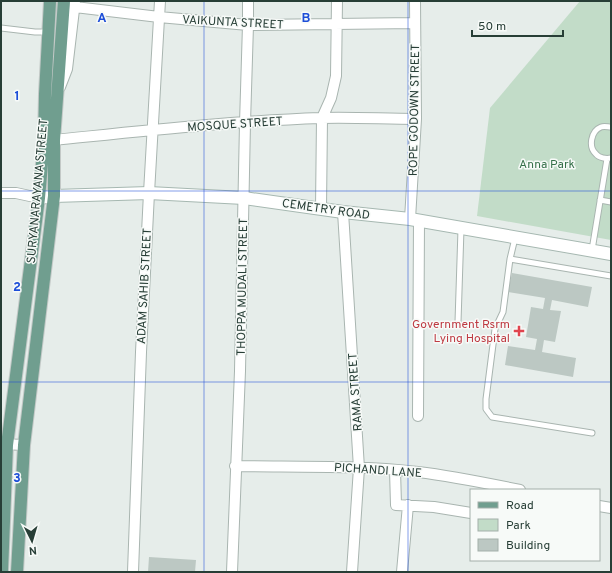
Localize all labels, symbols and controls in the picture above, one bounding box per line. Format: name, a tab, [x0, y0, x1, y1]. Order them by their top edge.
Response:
text: A	[97, 11, 107, 27]
text: B	[302, 11, 311, 27]
street label: VAIKUNTA STREET	[182, 12, 284, 34]
scale bar	[472, 12, 563, 38]
text: 50 m	[478, 19, 506, 35]
street label: ROPE GODOWN STREET	[406, 44, 424, 176]
text: 1	[14, 89, 20, 105]
street label: MOSQUE STREET	[187, 114, 283, 136]
street label: SURYANARAYANA STREET	[24, 118, 52, 264]
park label: Anna Park	[519, 157, 575, 173]
street label: CEMETRY ROAD	[281, 196, 371, 224]
street label: THOPPA MUDALI STREET	[234, 218, 252, 356]
street label: ADAM SAHIB STREET	[134, 228, 156, 345]
text: 2	[13, 280, 21, 296]
place label: Government Rsrm Lying Hospital	[412, 317, 510, 347]
marker: Government Rsrm Lying Hospital	[513, 325, 525, 337]
street label: RAMA STREET	[345, 352, 367, 432]
street label: PICHANDI LANE	[334, 460, 422, 482]
text: 3	[13, 471, 21, 487]
legend	[470, 489, 600, 561]
text: Road	[506, 498, 534, 514]
text: Park	[506, 518, 531, 534]
north arrow	[12, 521, 52, 561]
text: Building	[506, 538, 550, 554]
text: N	[28, 543, 37, 557]

